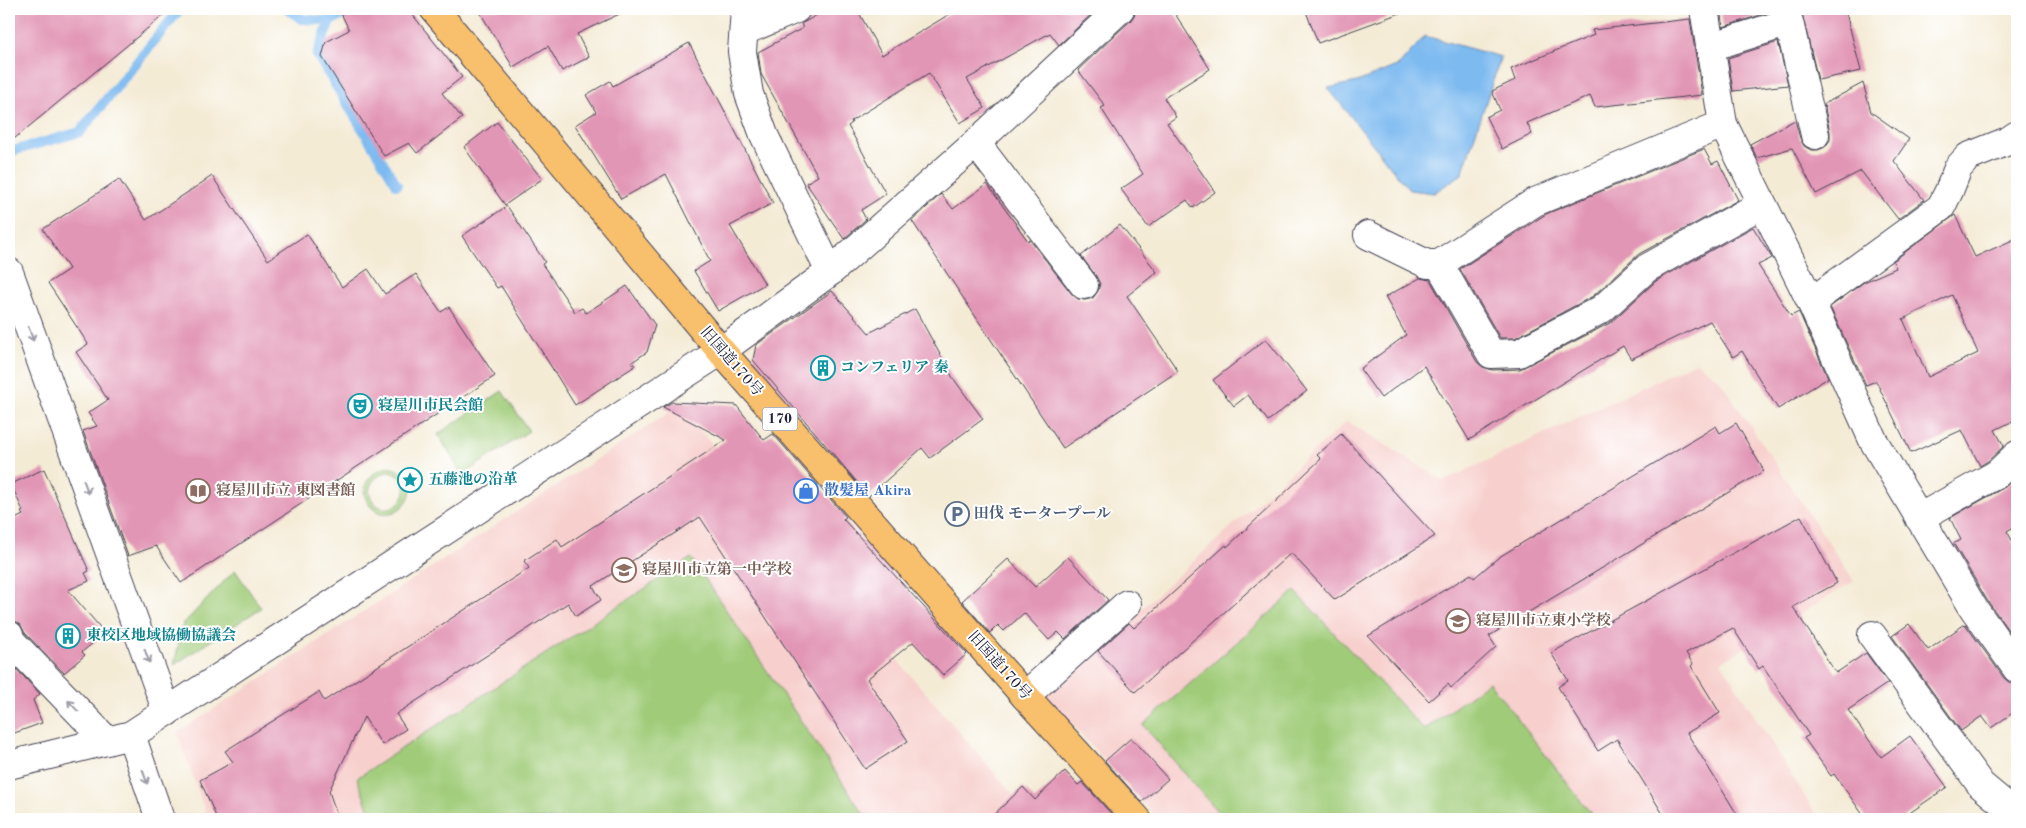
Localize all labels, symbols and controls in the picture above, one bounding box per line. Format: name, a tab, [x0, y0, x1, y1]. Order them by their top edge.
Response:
street label: 旧国道170号	[697, 323, 766, 399]
one-way arrow	[27, 326, 36, 341]
building icon: コンフェリア 秦	[810, 355, 836, 381]
place label: コンフェリア 秦	[840, 359, 948, 376]
theatre icon: 寝屋川市民会館	[347, 393, 373, 419]
place label: 寝屋川市民会館	[378, 397, 483, 414]
road number: 170	[762, 408, 798, 430]
place icon: 五藤池の沿革	[397, 467, 423, 493]
place label: 五藤池の沿革	[428, 470, 518, 488]
library icon: 寝屋川市立 東図書館	[185, 478, 211, 504]
shop icon: 散髪屋 Akira	[793, 478, 819, 504]
one-way arrow	[82, 479, 91, 494]
place label: 寝屋川市立 東図書館	[216, 482, 355, 499]
place label: 散髪屋 Akira	[824, 482, 912, 499]
parking icon: 田伐 モータープール	[944, 501, 970, 527]
place label: 田伐 モータープール	[974, 504, 1111, 522]
school or university icon: 寝屋川市立第一中学校	[611, 557, 637, 583]
place label: 寝屋川市立第一中学校	[642, 561, 792, 578]
school or university icon: 寝屋川市立東小学校	[1445, 608, 1471, 634]
place label: 寝屋川市立東小学校	[1476, 612, 1611, 629]
building icon: 東校区地域協働協議会	[55, 623, 81, 649]
place label: 東校区地域協働協議会	[86, 627, 236, 644]
street label: 旧国道170号	[965, 628, 1035, 703]
one-way arrow	[143, 648, 152, 664]
one-way arrow	[67, 699, 79, 712]
one-way arrow	[141, 769, 150, 784]

